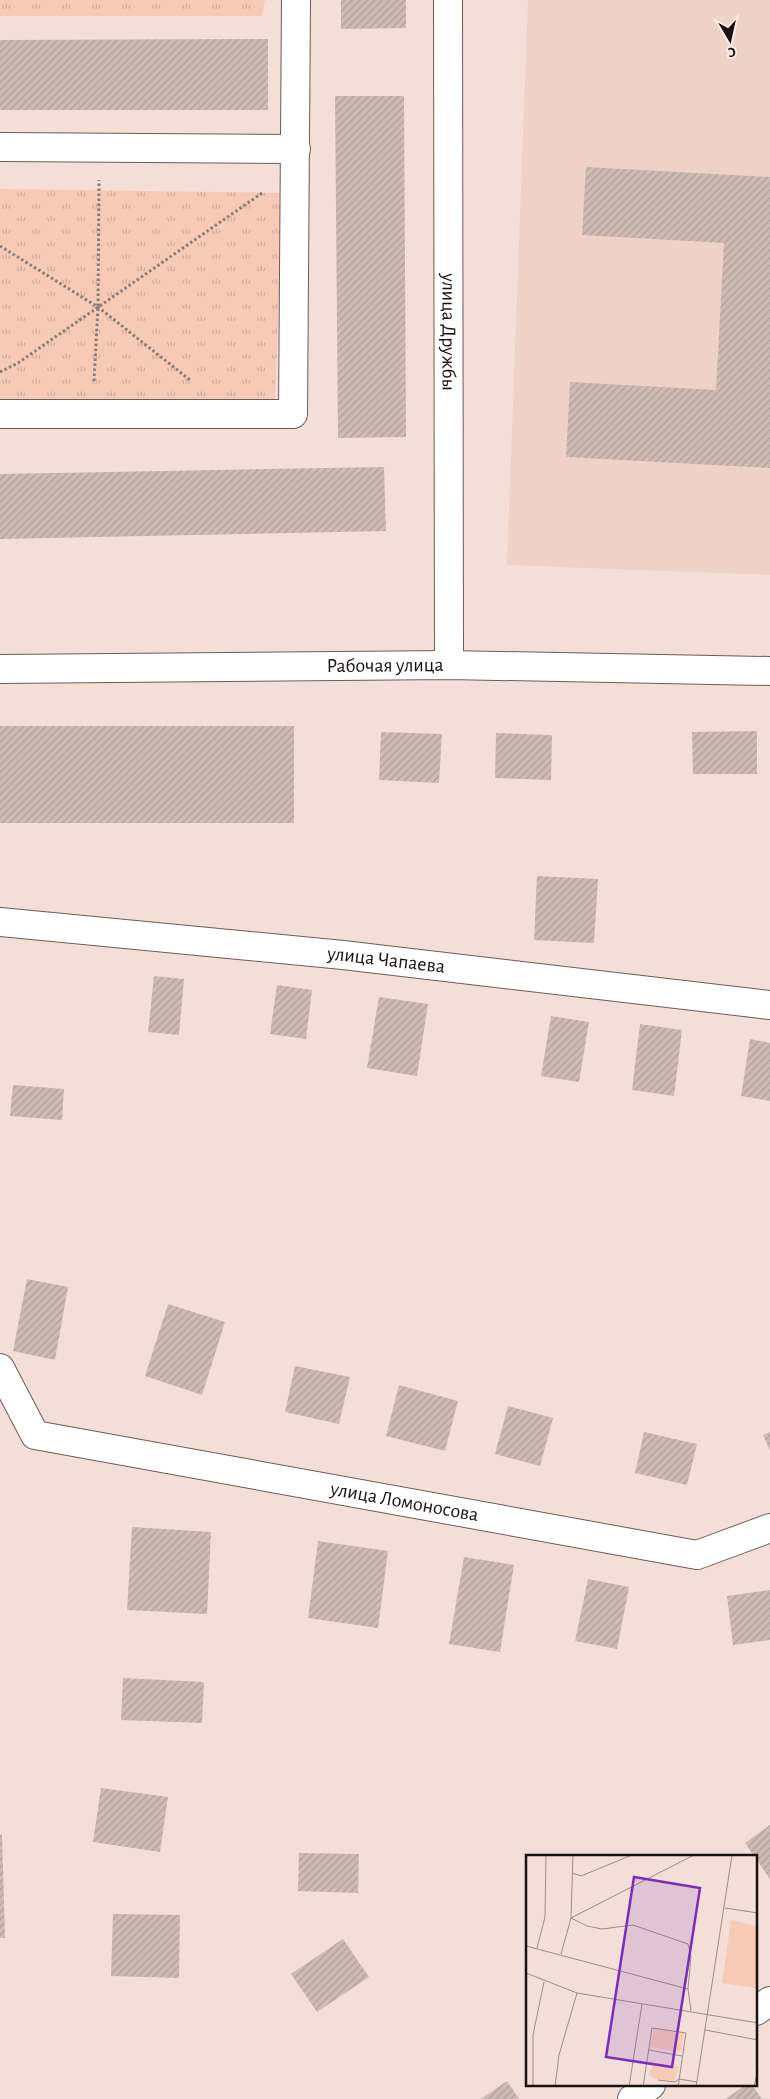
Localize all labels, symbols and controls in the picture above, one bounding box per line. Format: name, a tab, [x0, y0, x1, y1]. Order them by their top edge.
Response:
north arrow	[705, 15, 755, 65]
text: С	[727, 44, 737, 59]
street label: улица Дружбы	[438, 272, 459, 391]
street label: Рабочая улица	[326, 655, 444, 676]
street label: улица Чапаева	[325, 943, 446, 977]
street label: улица Ломоносова	[328, 1479, 480, 1525]
inset map	[526, 1855, 758, 2086]

